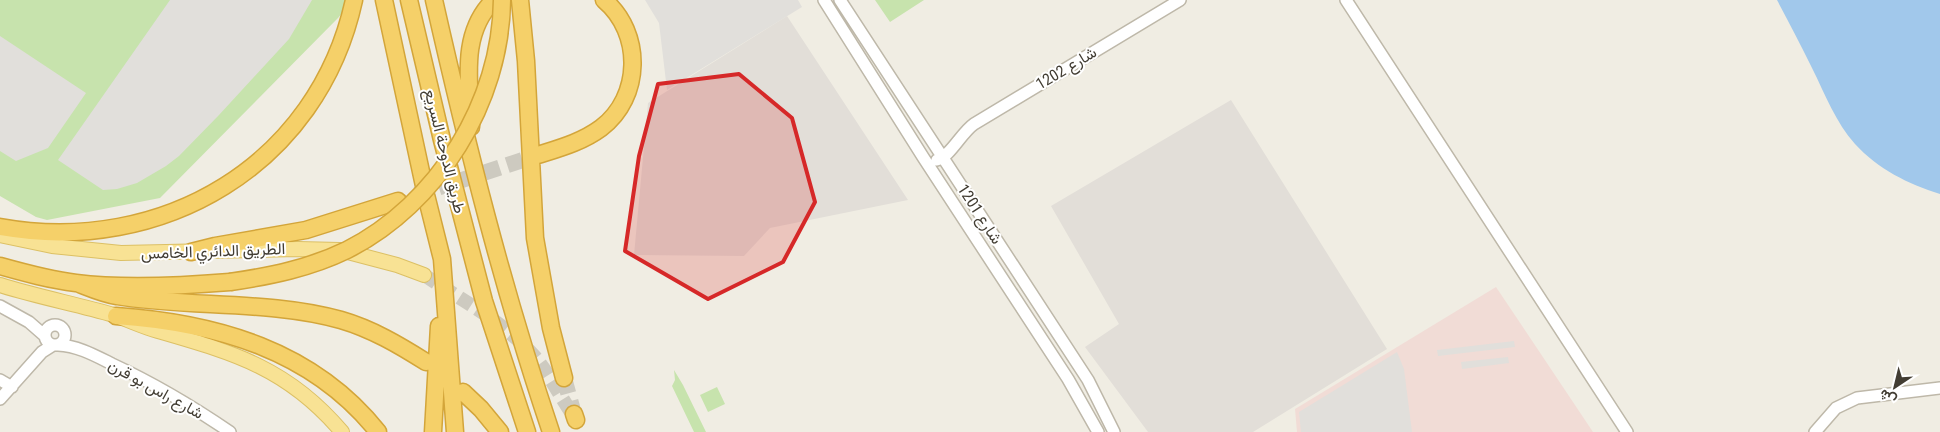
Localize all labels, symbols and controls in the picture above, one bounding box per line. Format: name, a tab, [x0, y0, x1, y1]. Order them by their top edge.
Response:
street label: شارع 1202	[1032, 42, 1101, 95]
street label: طريق الدوحة السريع	[418, 87, 470, 216]
street label: شارع 1201	[952, 181, 1006, 249]
street label: الطريق الدائري الخامس	[140, 239, 286, 267]
street label: شارع راس بو قرن	[104, 355, 207, 425]
north arrow	[1870, 362, 1920, 412]
text: ش	[1876, 385, 1900, 409]

